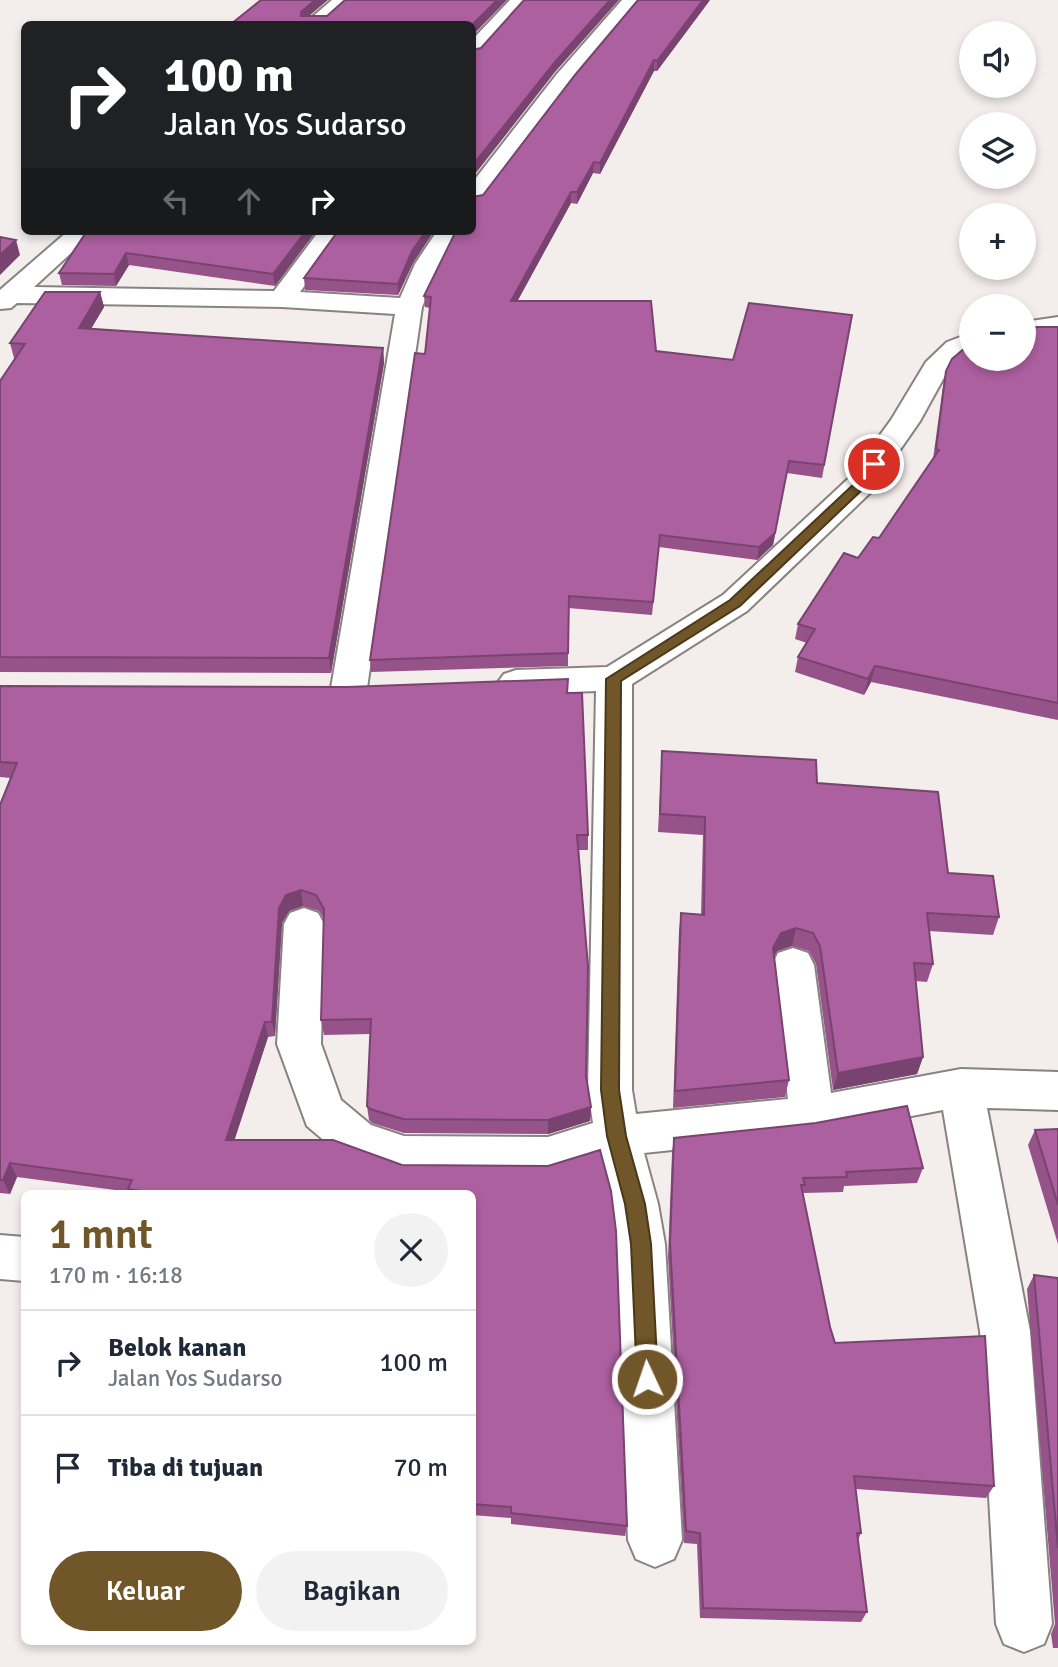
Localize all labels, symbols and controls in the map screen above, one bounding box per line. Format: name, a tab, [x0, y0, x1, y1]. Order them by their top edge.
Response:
map controls	[959, 21, 1036, 371]
button: sound	[959, 21, 1036, 98]
text: 100 m	[164, 45, 294, 105]
icon: right	[49, 49, 140, 140]
text: Jalan Yos Sudarso	[164, 105, 407, 144]
button: layers	[959, 112, 1036, 189]
icon: left	[157, 182, 195, 220]
icon: ahead	[230, 182, 268, 220]
icon: right	[303, 182, 341, 220]
button: +	[959, 203, 1036, 280]
button: −	[959, 294, 1036, 371]
pin	[844, 434, 904, 494]
icon: arrive	[855, 445, 893, 483]
text: 1 mnt	[49, 1209, 153, 1260]
button: close	[374, 1213, 448, 1287]
text: 170 m · 16:18	[49, 1261, 183, 1290]
text: Belok kanan	[108, 1332, 246, 1364]
position arrow	[610, 1342, 684, 1416]
icon: right	[49, 1344, 87, 1382]
text: 100 m	[379, 1347, 448, 1379]
text: Jalan Yos Sudarso	[108, 1364, 282, 1393]
icon: arrive	[49, 1449, 87, 1487]
text: Tiba di tujuan	[108, 1452, 263, 1484]
text: 70 m	[393, 1452, 448, 1484]
button: Keluar	[49, 1551, 242, 1631]
button: Bagikan	[256, 1551, 448, 1631]

